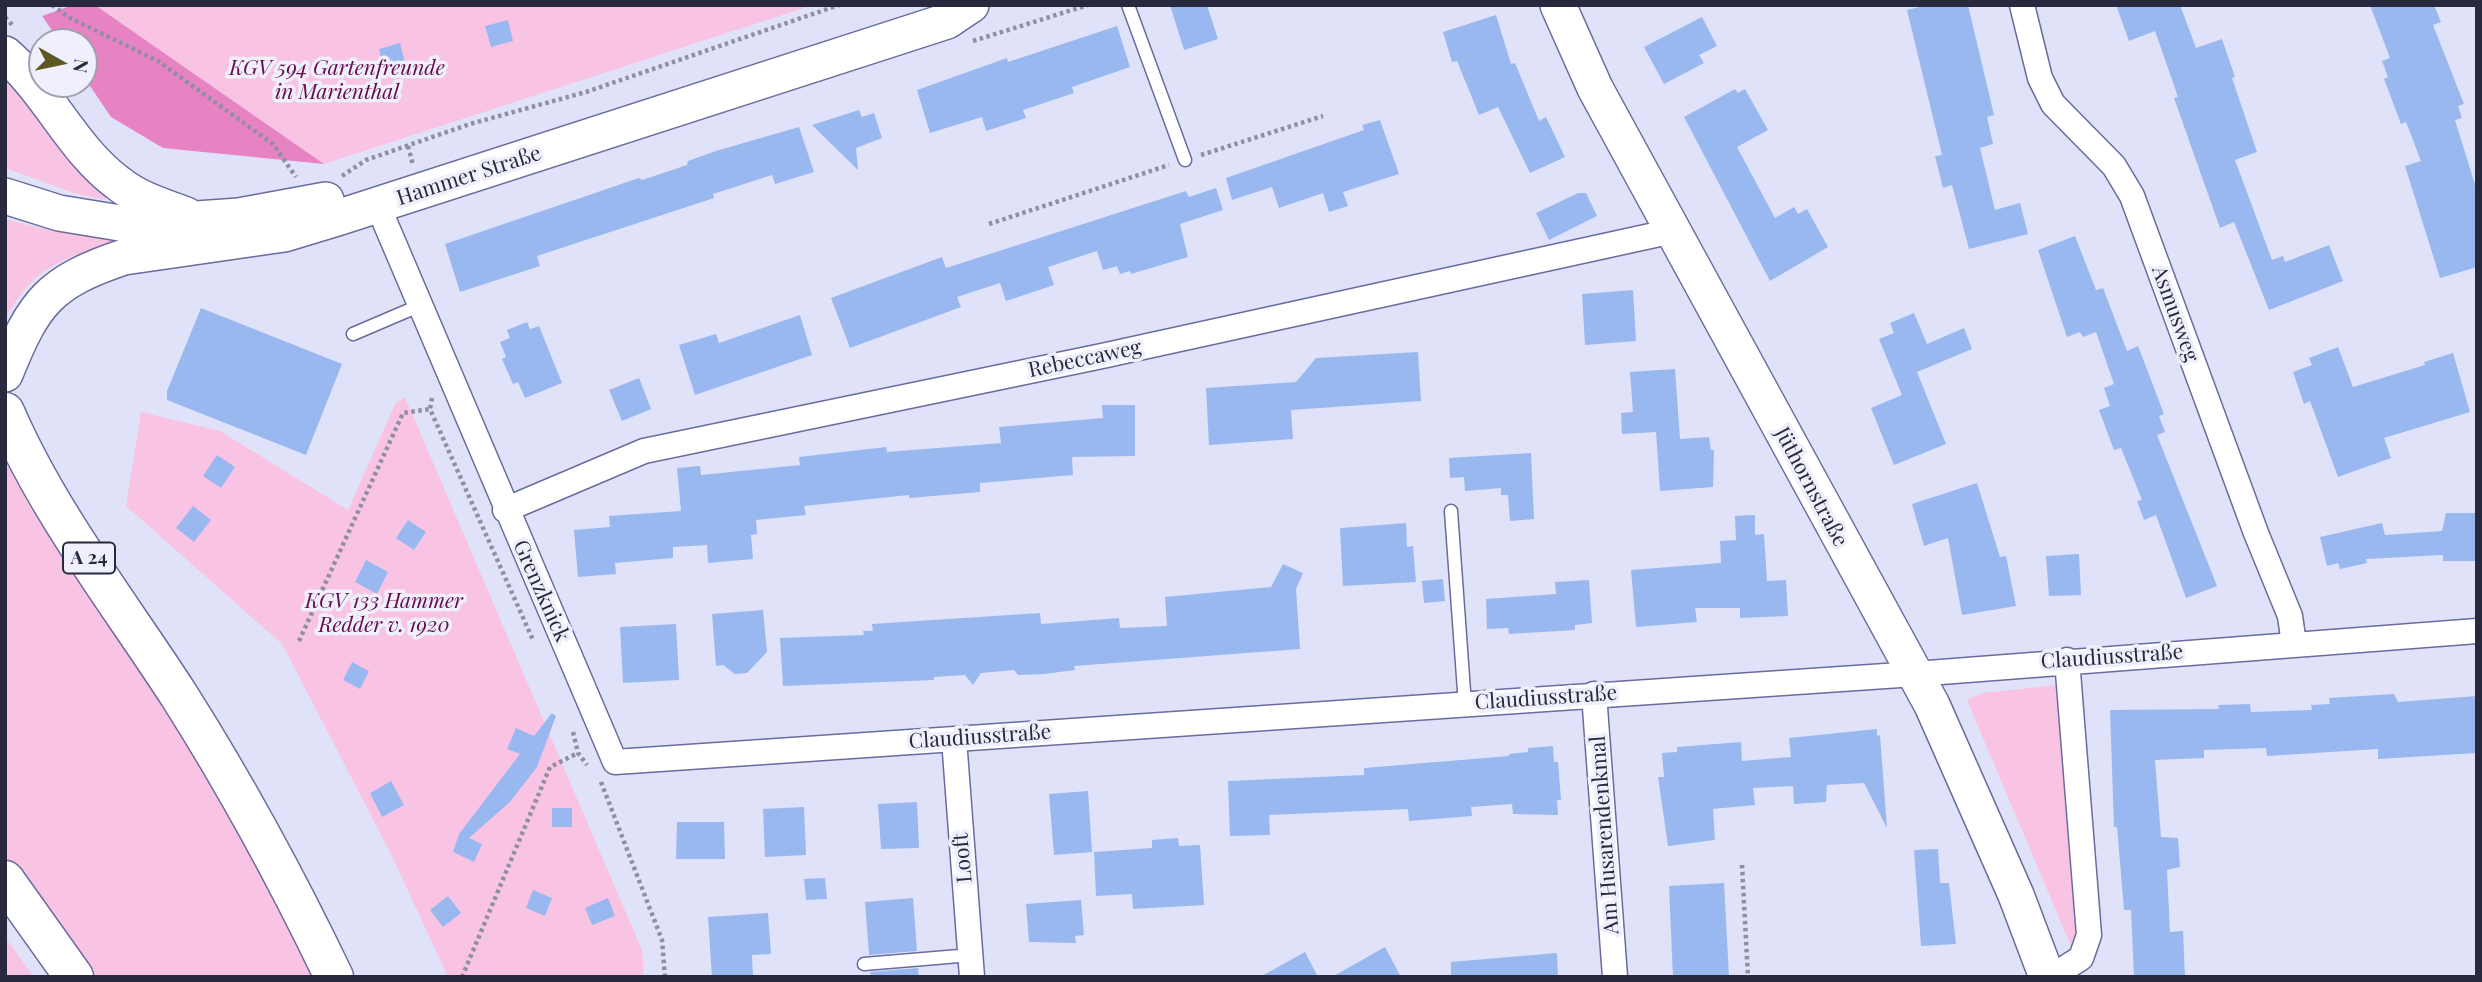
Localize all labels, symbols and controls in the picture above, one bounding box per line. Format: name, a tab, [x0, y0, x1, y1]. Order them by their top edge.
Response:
north arrow	[28, 28, 98, 98]
park label: KGV 594 Gartenfreunde in Marienthal	[229, 55, 445, 105]
text: N	[68, 57, 96, 75]
street label: Hammer Straße	[394, 141, 544, 211]
street label: Asmusweg	[2146, 262, 2204, 366]
street label: Rebeccaweg	[1026, 335, 1144, 383]
street label: Jüthornstraße	[1769, 423, 1853, 551]
street label: Grenzknick	[507, 536, 575, 646]
road number: A 24	[63, 542, 115, 573]
park label: KGV 133 Hammer Redder v. 1920	[305, 588, 463, 638]
street label: Claudiusstraße	[2040, 639, 2184, 675]
street label: Claudiusstraße	[1474, 680, 1618, 716]
street label: Claudiusstraße	[908, 719, 1052, 755]
street label: Am Husarendenkmal	[1585, 735, 1625, 935]
street label: Looft	[948, 832, 978, 884]

